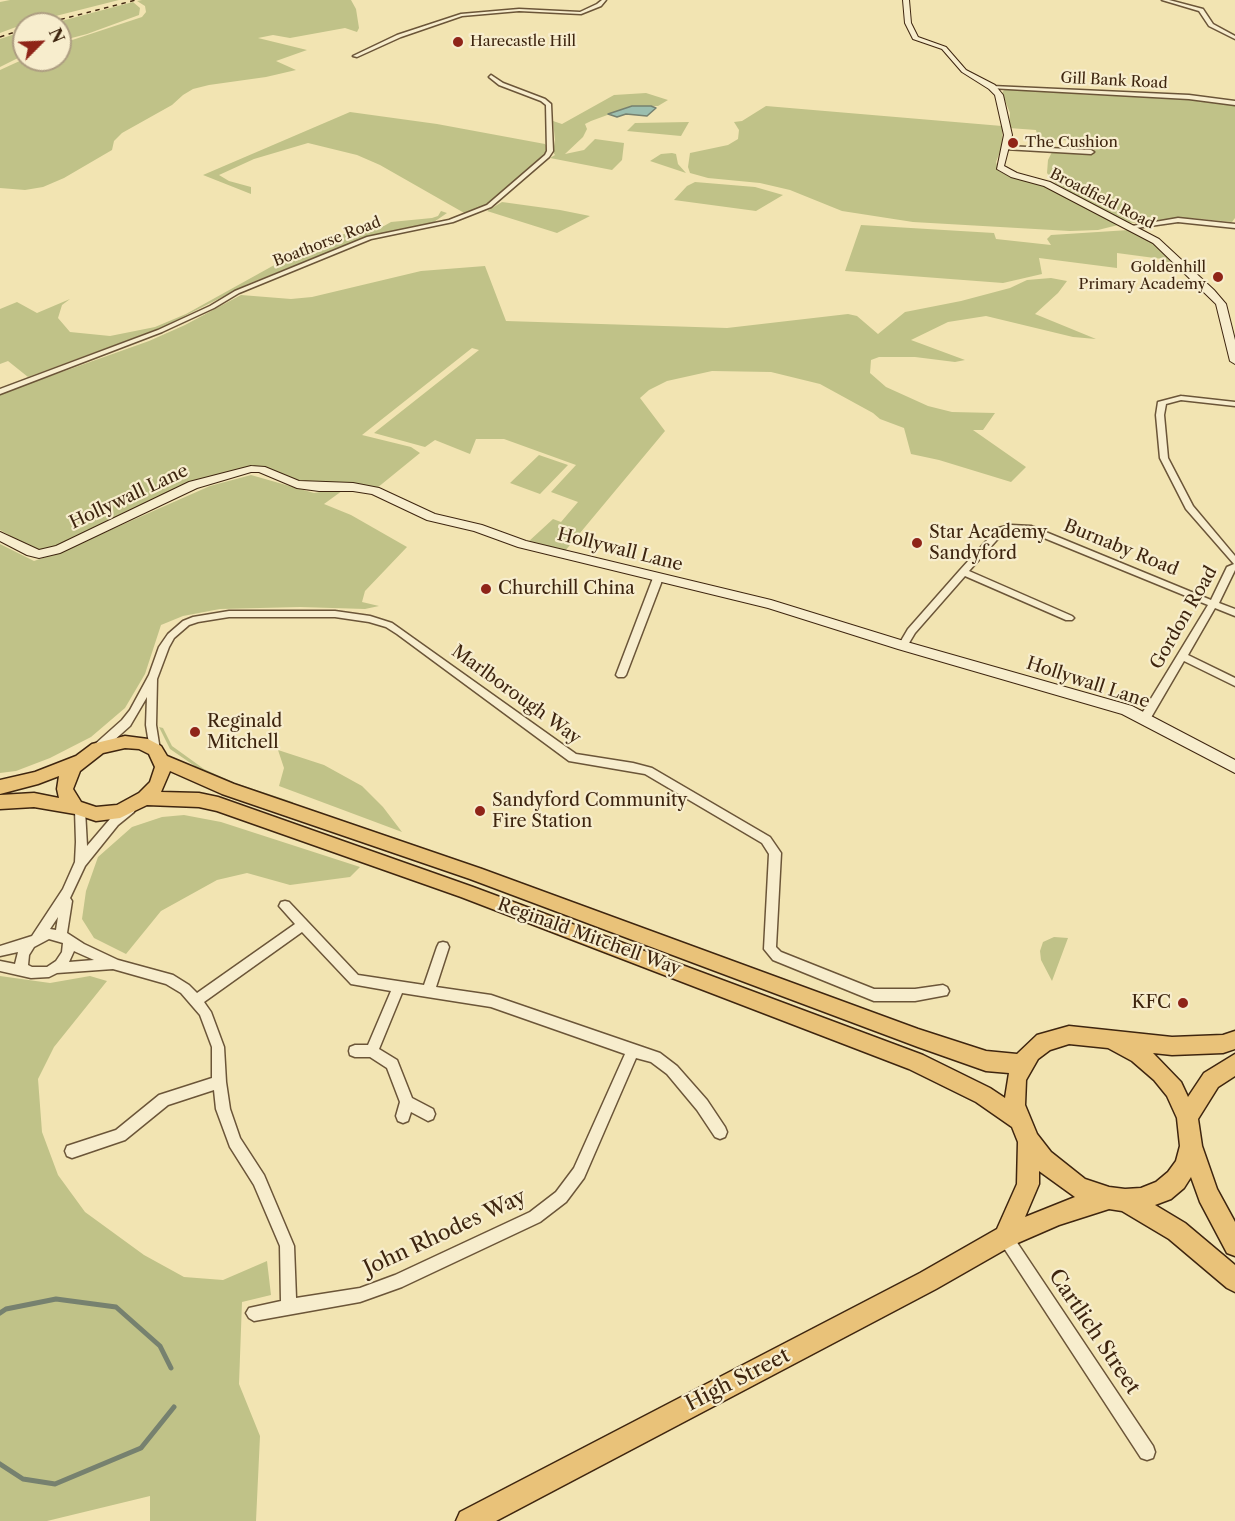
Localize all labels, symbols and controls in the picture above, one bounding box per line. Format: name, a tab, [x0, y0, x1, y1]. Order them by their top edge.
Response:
north arrow	[12, 12, 72, 72]
text: N	[45, 25, 69, 46]
place label: Harecastle Hill	[470, 33, 576, 51]
marker: Harecastle Hill	[451, 35, 465, 49]
street label: Gill Bank Road	[1060, 69, 1168, 93]
place label: The Cushion	[1025, 134, 1118, 152]
marker: The Cushion	[1006, 136, 1020, 150]
street label: Broadfield Road	[1047, 165, 1157, 233]
street label: Boathorse Road	[271, 213, 383, 271]
place label: Goldenhill Primary Academy	[1079, 259, 1206, 294]
marker: Goldenhill Primary Academy	[1211, 270, 1225, 284]
street label: Hollywall Lane	[66, 460, 192, 534]
street label: Burnaby Road	[1060, 515, 1182, 581]
place label: Star Academy Sandyford	[929, 522, 1047, 564]
street label: Hollywall Lane	[555, 524, 685, 576]
marker: Star Academy Sandyford	[910, 536, 924, 550]
street label: Gordon Road	[1146, 563, 1222, 673]
place label: Churchill China	[498, 578, 635, 600]
marker: Churchill China	[479, 582, 493, 596]
street label: Marlborough Way	[447, 641, 585, 749]
street label: Hollywall Lane	[1024, 653, 1152, 713]
place label: Reginald Mitchell	[207, 711, 282, 754]
marker: Reginald Mitchell	[188, 725, 202, 739]
place label: Sandyford Community Fire Station	[492, 790, 687, 832]
marker: Sandyford Community Fire Station	[473, 804, 487, 818]
street label: Reginald Mitchell Way	[494, 894, 684, 980]
place label: KFC	[1131, 992, 1171, 1014]
marker: KFC	[1176, 996, 1190, 1010]
street label: John Rhodes Way	[360, 1184, 530, 1282]
street label: Cartlich Street	[1043, 1265, 1145, 1399]
street label: High Street	[682, 1343, 794, 1417]

